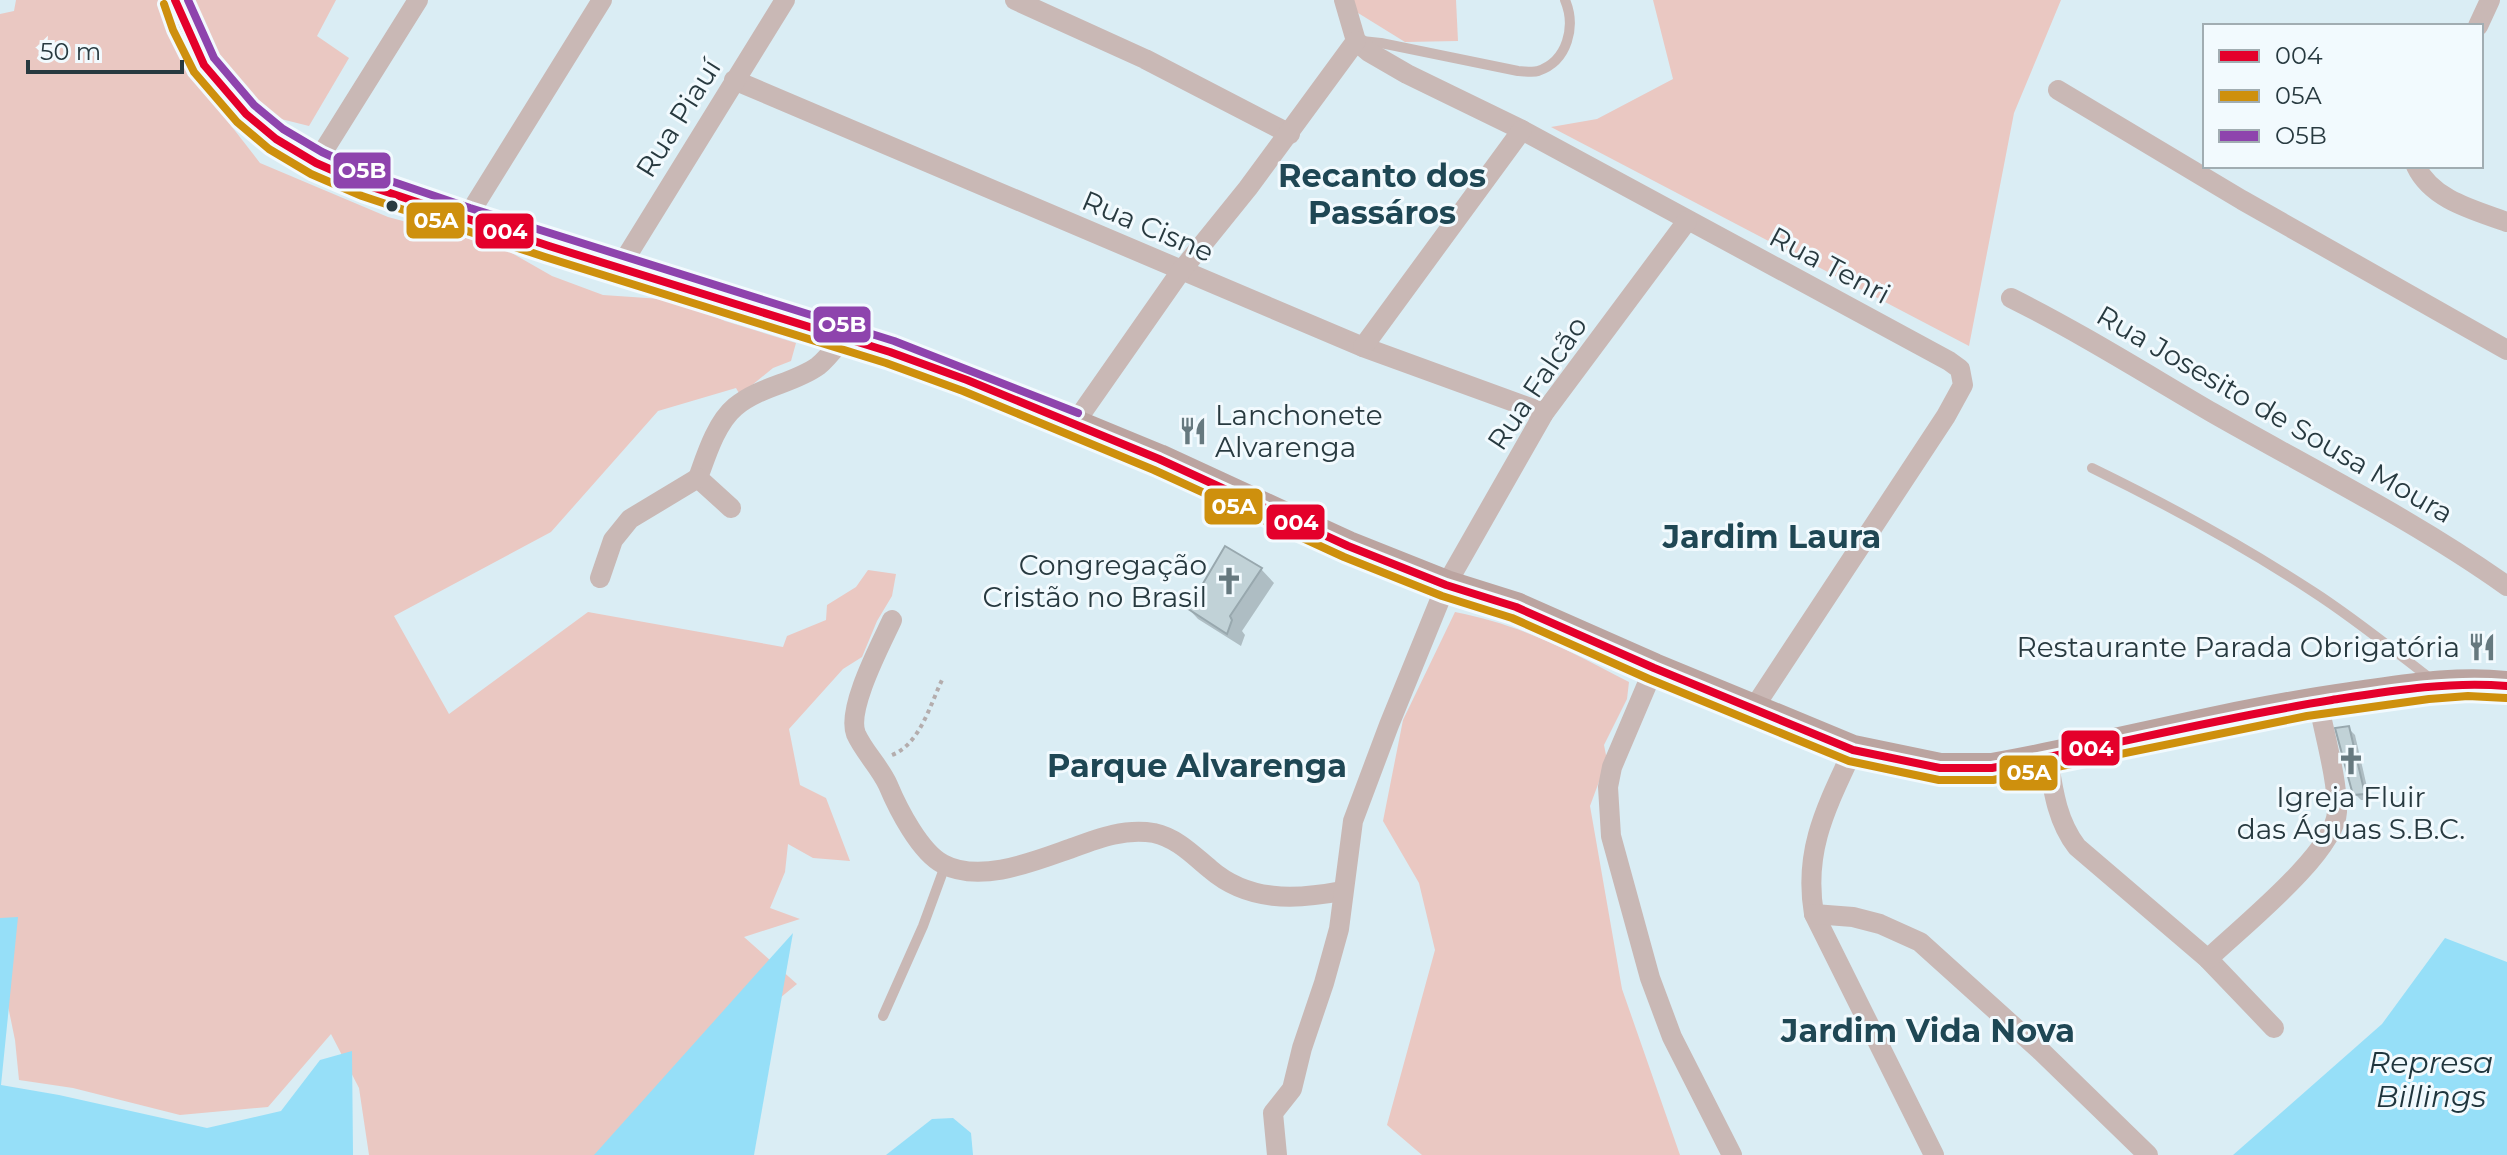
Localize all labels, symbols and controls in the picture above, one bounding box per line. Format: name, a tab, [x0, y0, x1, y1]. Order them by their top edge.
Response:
scale bar	[28, 24, 182, 74]
legend	[2203, 24, 2483, 168]
text: 50 m	[40, 37, 101, 66]
text: 004	[2275, 41, 2323, 70]
street label: Rua Piauí	[628, 51, 729, 184]
text: 05A	[2275, 81, 2322, 110]
text: O5B	[2275, 121, 2327, 150]
line badge: O5B	[332, 151, 392, 190]
district label: Recanto dos Passáros	[1278, 156, 1486, 232]
text: O5B	[338, 157, 386, 184]
street label: Rua Cisne	[1077, 183, 1219, 269]
unlabelled marker	[384, 198, 400, 214]
line badge: 05A	[405, 201, 466, 240]
text: 05A	[414, 207, 460, 234]
line badge: 004	[474, 212, 535, 250]
text: 004	[482, 218, 528, 245]
street label: Rua Tenri	[1764, 219, 1896, 311]
street label: Rua Josesito de Sousa Moura	[2091, 298, 2459, 530]
line badge: O5B	[812, 305, 872, 344]
street label: Rua Falcão	[1480, 310, 1594, 456]
text: O5B	[818, 311, 866, 338]
place label: Lanchonete Alvarenga	[1215, 398, 1383, 464]
restaurant icon: Lanchonete Alvarenga	[1178, 416, 1208, 446]
line badge: 05A	[1203, 487, 1264, 526]
text: 05A	[1212, 493, 1258, 520]
line badge: 004	[1265, 503, 1326, 541]
text: 004	[1273, 509, 1319, 536]
district label: Jardim Laura	[1662, 517, 1881, 556]
place label: Congregação Cristão no Brasil	[982, 548, 1207, 614]
church icon: Congregação Cristão no Brasil	[1214, 566, 1244, 596]
place label: Restaurante Parada Obrigatória	[2017, 630, 2460, 664]
restaurant icon: Restaurante Parada Obrigatória	[2467, 632, 2497, 662]
line badge: 004	[2060, 729, 2121, 767]
text: 004	[2068, 735, 2114, 762]
district label: Parque Alvarenga	[1047, 746, 1347, 785]
church icon: Igreja Fluir das Águas S.B.C.	[2336, 746, 2366, 776]
line badge: 05A	[1998, 754, 2059, 792]
text: 05A	[2007, 759, 2053, 786]
place label: Igreja Fluir das Águas S.B.C.	[2237, 780, 2465, 846]
district label: Jardim Vida Nova	[1780, 1011, 2075, 1050]
water label: Represa Billings	[2369, 1044, 2493, 1115]

